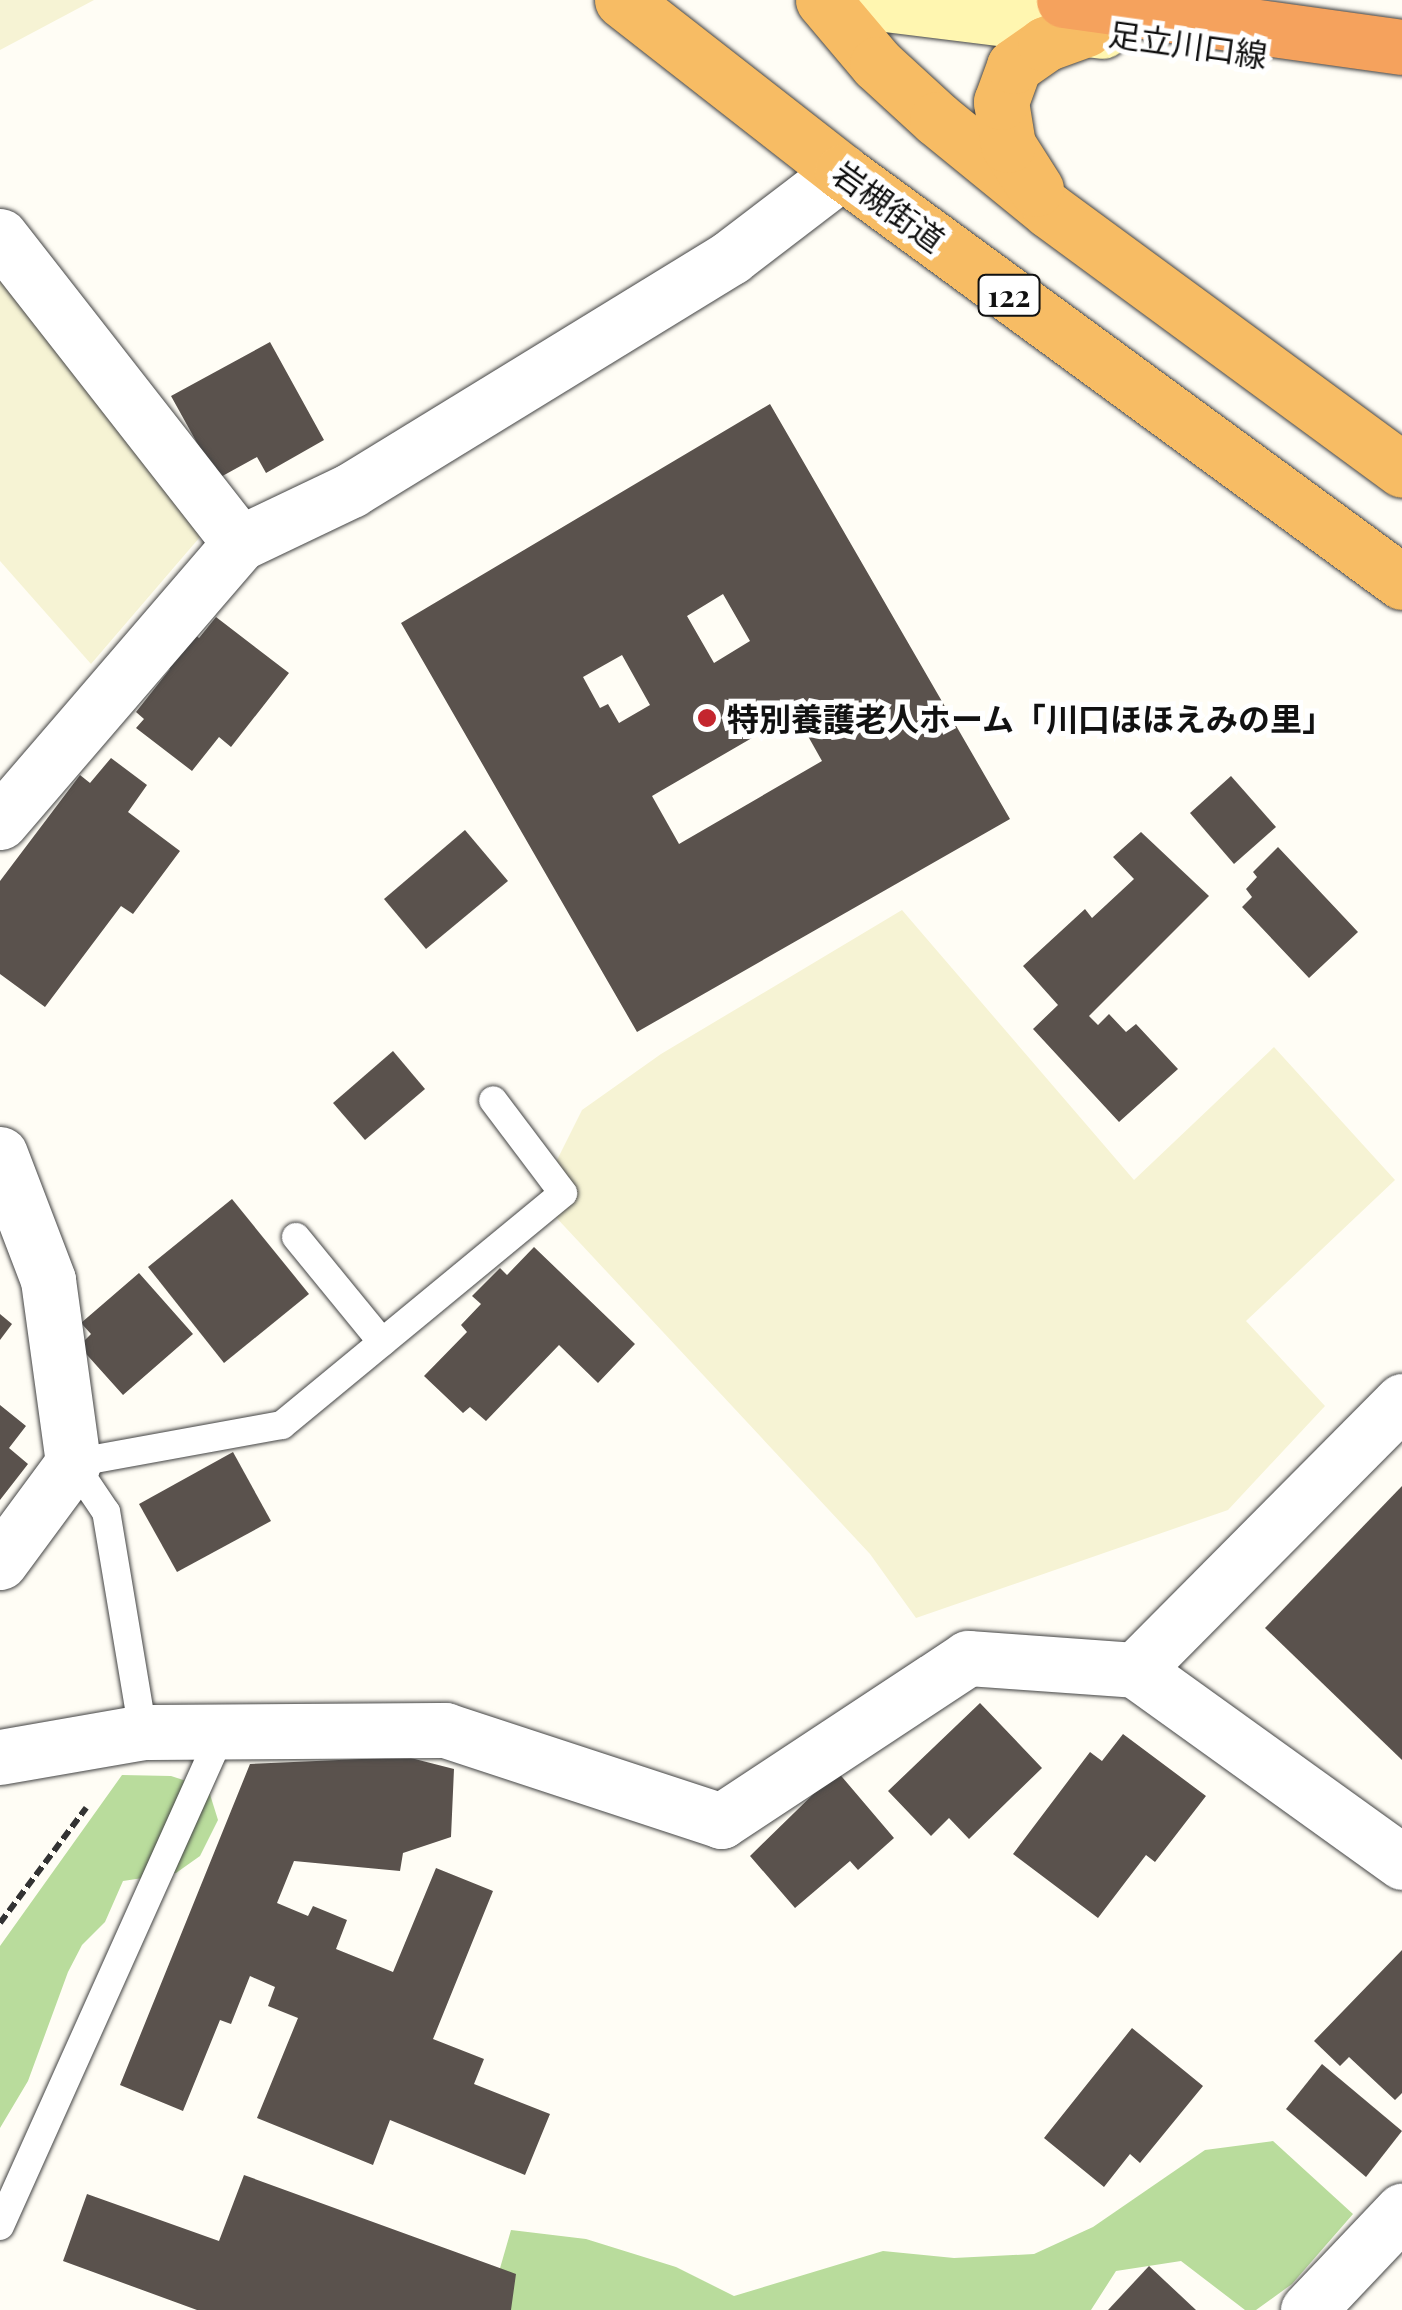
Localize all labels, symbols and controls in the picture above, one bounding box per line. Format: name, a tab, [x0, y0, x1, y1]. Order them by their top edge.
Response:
street label: 足立川口線	[1106, 14, 1270, 74]
street label: 岩槻街道	[826, 153, 952, 259]
road number: 122	[976, 270, 1042, 320]
place label: 特別養護老人ホーム「川口ほほえみの里」	[727, 699, 1335, 737]
marker: 特別養護老人ホーム「川口ほほえみの里」	[696, 707, 718, 729]

